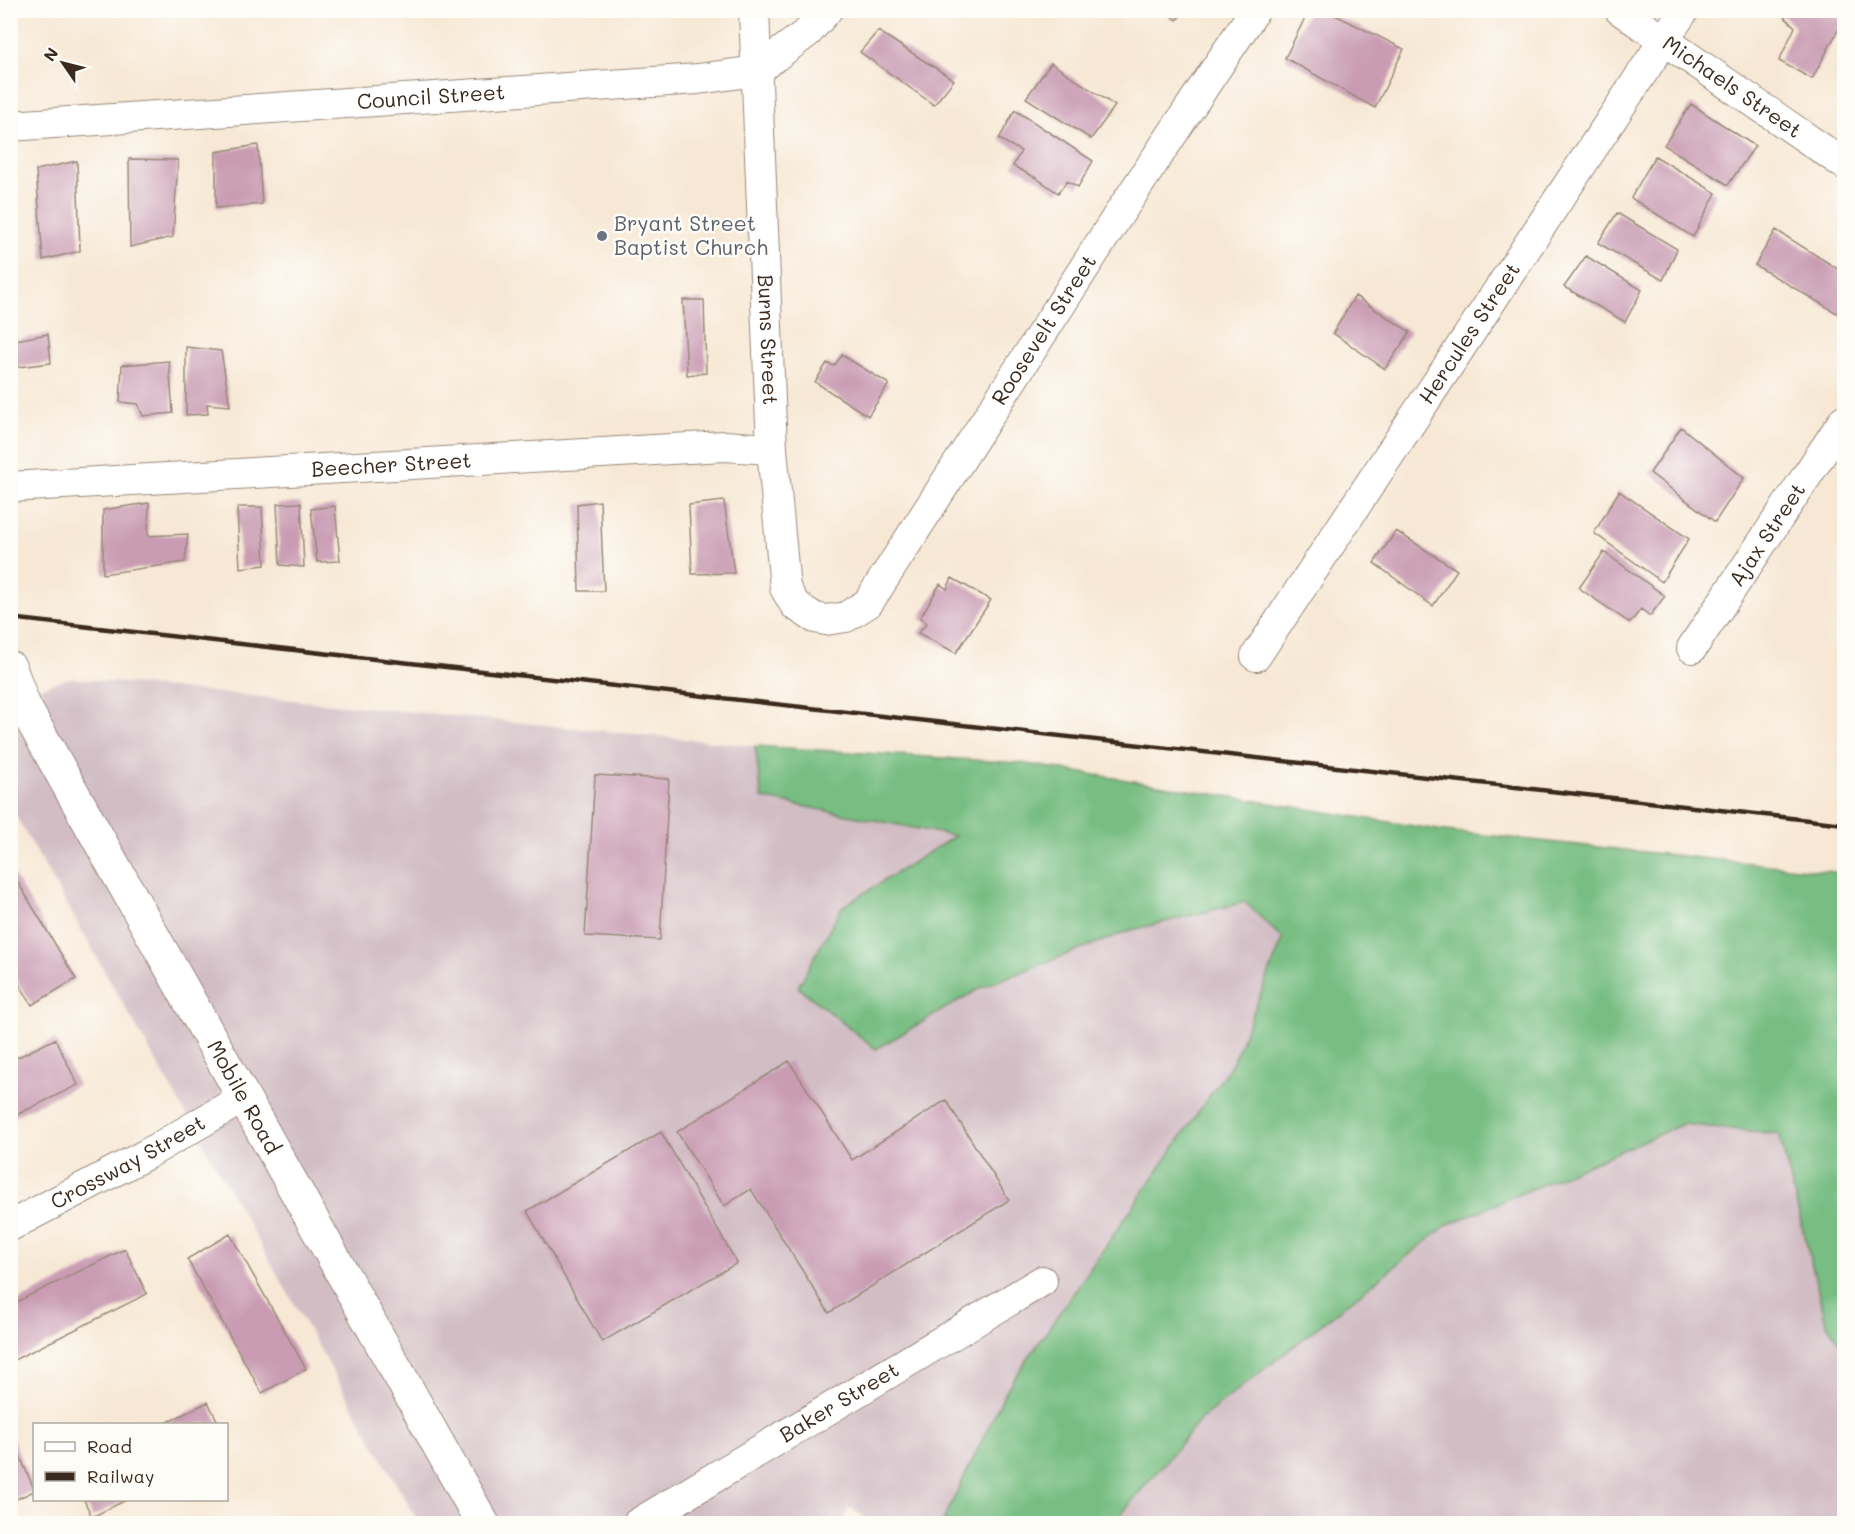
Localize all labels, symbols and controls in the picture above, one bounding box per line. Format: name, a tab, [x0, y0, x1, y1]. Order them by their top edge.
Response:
street label: Michaels Street	[1658, 29, 1808, 143]
north arrow	[33, 33, 93, 93]
text: N	[38, 43, 62, 65]
street label: Council Street	[356, 77, 506, 114]
place label: Bryant Street Baptist Church	[614, 209, 768, 260]
marker: Bryant Street Baptist Church	[595, 229, 609, 243]
street label: Roosevelt Street	[984, 249, 1101, 409]
street label: Hercules Street	[1412, 257, 1525, 409]
street label: Burns Street	[753, 274, 785, 405]
street label: Beecher Street	[310, 446, 472, 482]
street label: Ajax Street	[1722, 477, 1810, 591]
street label: Mobile Road	[202, 1035, 287, 1158]
street label: Crossway Street	[45, 1108, 210, 1214]
street label: Baker Street	[774, 1355, 903, 1447]
legend	[33, 1423, 228, 1501]
text: Road	[87, 1434, 132, 1458]
text: Railway	[87, 1464, 154, 1488]

